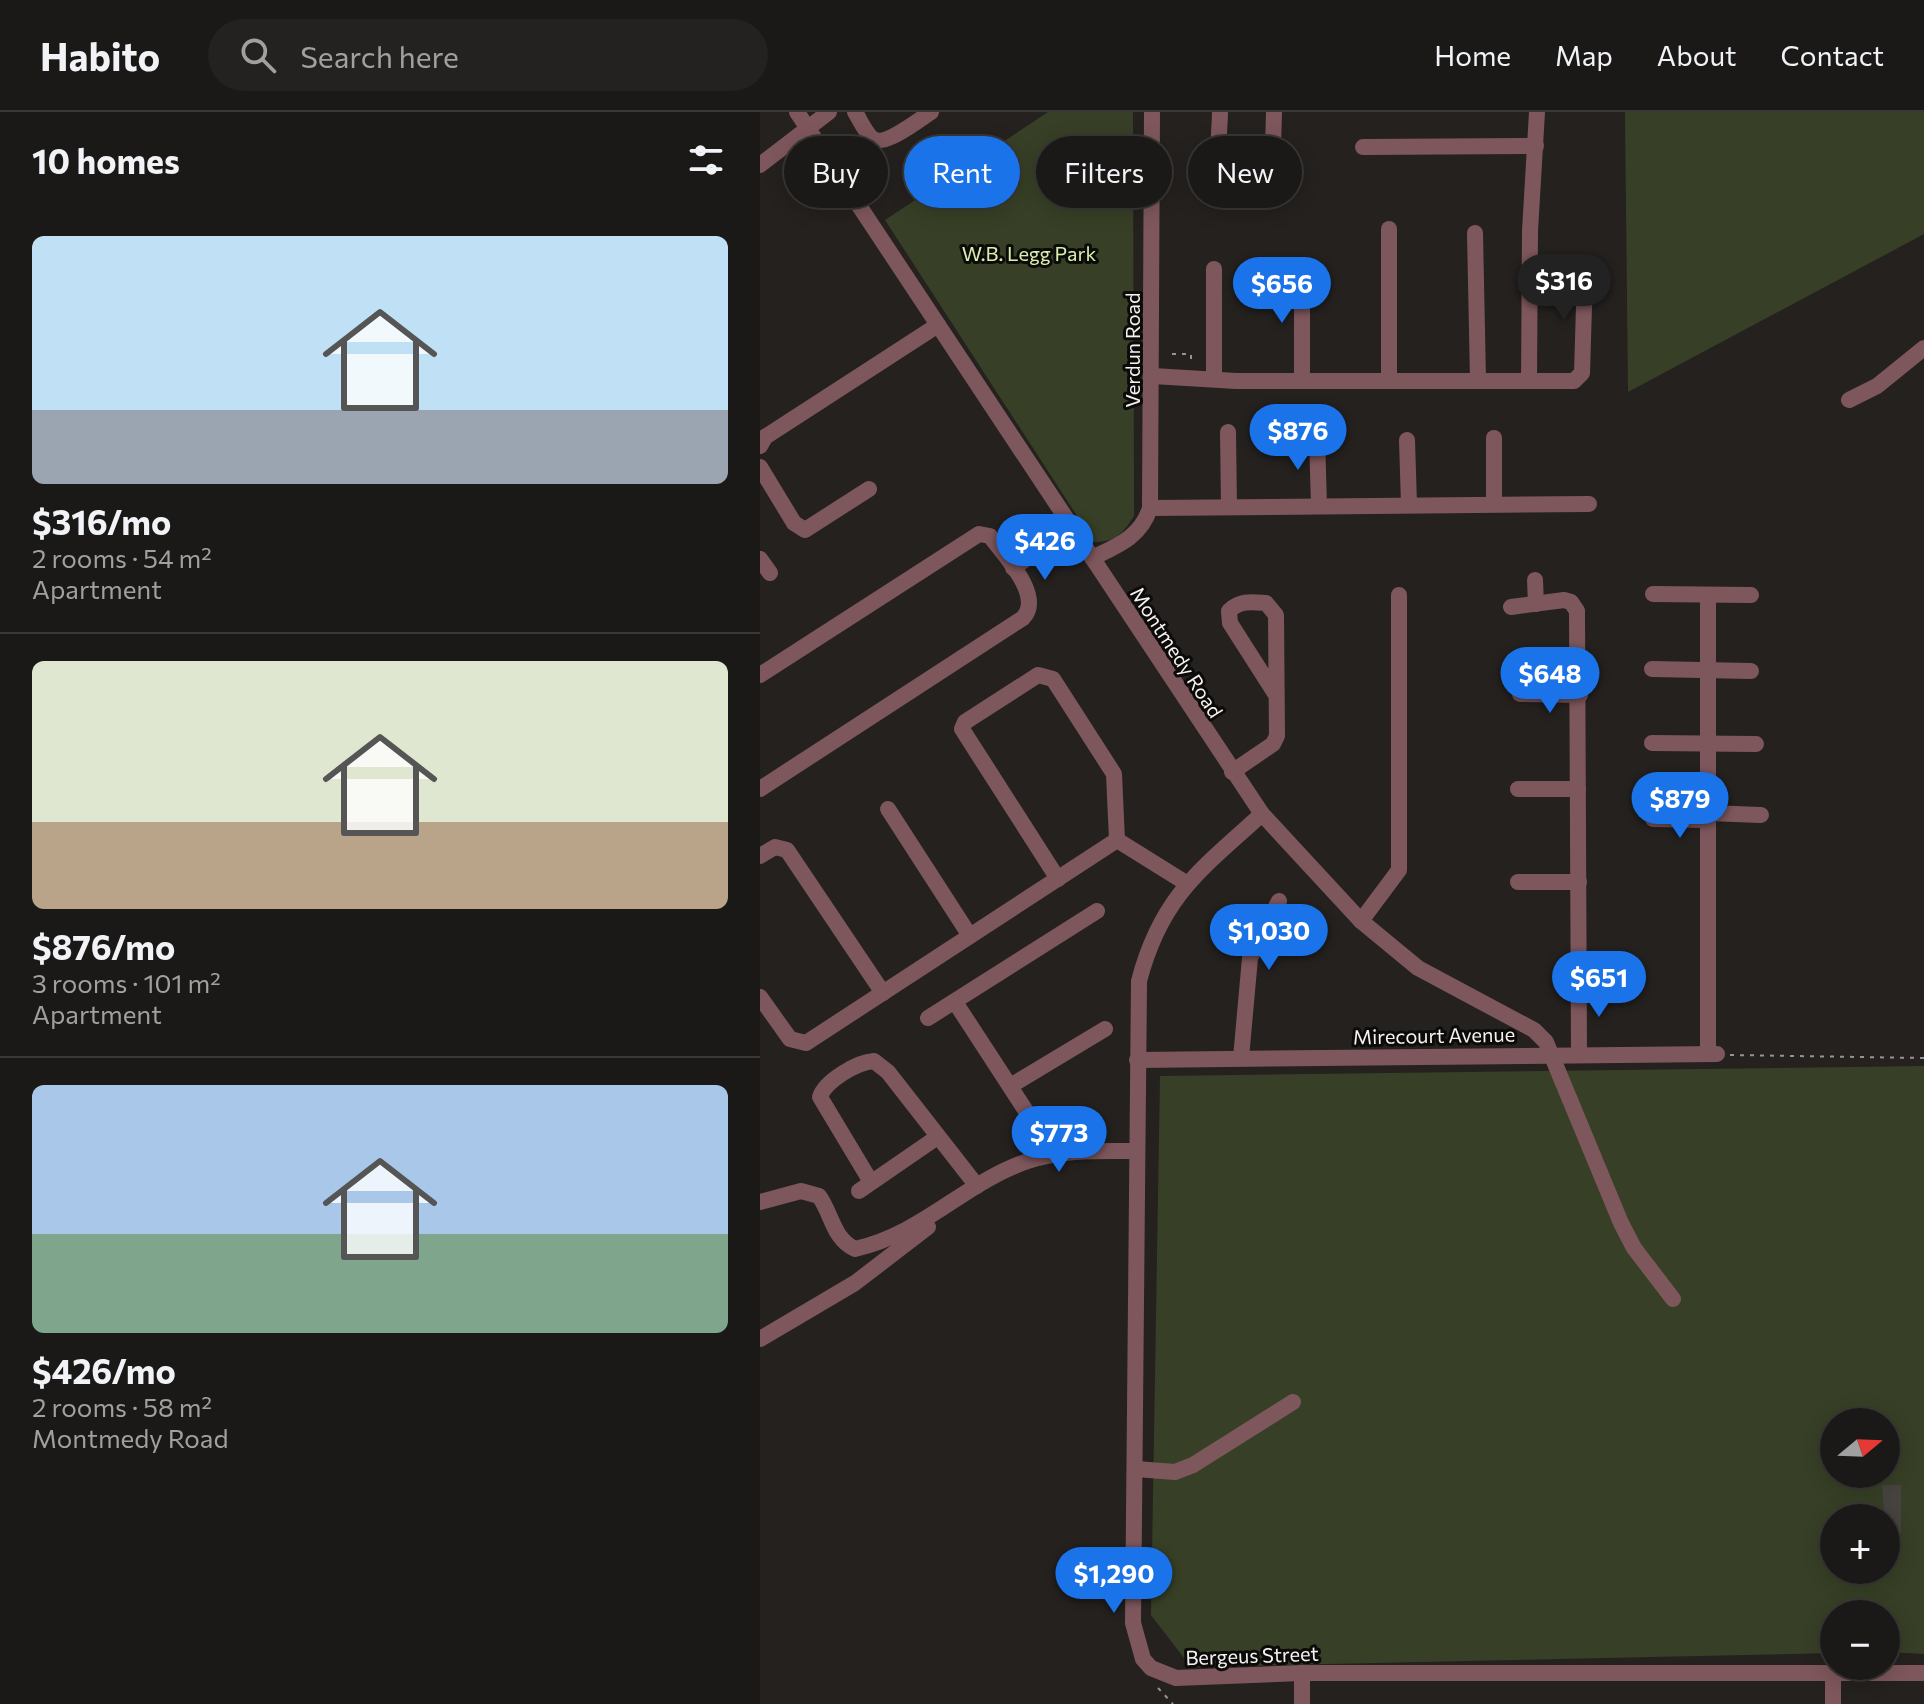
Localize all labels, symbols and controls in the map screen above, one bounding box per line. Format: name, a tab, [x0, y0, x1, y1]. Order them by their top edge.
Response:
search box	[208, 19, 768, 91]
text: Habito	[40, 32, 160, 79]
icon: search	[236, 33, 280, 77]
text: Search here	[300, 37, 459, 74]
text: Home	[1434, 38, 1511, 72]
text: Map	[1555, 38, 1613, 72]
text: About	[1657, 38, 1737, 72]
text: Contact	[1781, 38, 1884, 72]
chip: Buy	[784, 136, 888, 208]
chip: Rent	[904, 136, 1020, 208]
chip: Filters	[1036, 136, 1172, 208]
chip: New	[1188, 136, 1302, 208]
icon: filters	[684, 138, 728, 182]
text: 10 homes	[32, 139, 180, 181]
park label: W.B. Legg Park	[962, 241, 1097, 265]
pin: $316	[1517, 254, 1611, 322]
pin: $656	[1235, 257, 1329, 325]
text: $316	[1535, 264, 1593, 295]
text: $656	[1251, 267, 1313, 298]
icon: home	[308, 288, 452, 432]
street label: Verdun Road	[1120, 292, 1144, 408]
pin: $876	[1251, 404, 1345, 472]
text: $876	[1268, 414, 1328, 445]
text: $316/mo	[32, 500, 171, 542]
pin: $426	[998, 514, 1092, 582]
text: $426	[1014, 524, 1076, 555]
text: 2 rooms · 54 m²	[32, 542, 212, 573]
text: Apartment	[32, 573, 162, 604]
street label: Montmedy Road	[1126, 582, 1228, 722]
pin: $648	[1503, 647, 1597, 715]
text: $648	[1518, 657, 1582, 688]
icon: home	[308, 713, 452, 857]
pin: $879	[1633, 772, 1727, 840]
text: $879	[1650, 782, 1710, 813]
pin: $1,030	[1204, 904, 1334, 972]
text: $1,030	[1228, 914, 1310, 945]
text: $876/mo	[32, 925, 175, 967]
pin: $651	[1552, 951, 1646, 1019]
text: $651	[1570, 961, 1628, 992]
text: 3 rooms · 101 m²	[32, 967, 221, 998]
text: Apartment	[32, 998, 162, 1029]
street label: Mirecourt Avenue	[1353, 1022, 1515, 1048]
pin: $773	[1012, 1106, 1106, 1174]
text: $773	[1030, 1116, 1088, 1147]
icon: home	[308, 1137, 452, 1281]
text: $426/mo	[32, 1349, 176, 1391]
text: 2 rooms · 58 m²	[32, 1391, 212, 1422]
north arrow	[1820, 1408, 1900, 1488]
map controls	[1820, 1408, 1900, 1680]
text: Montmedy Road	[32, 1422, 228, 1453]
button: +	[1820, 1504, 1900, 1584]
pin: $1,290	[1049, 1547, 1179, 1615]
text: $1,290	[1073, 1557, 1155, 1588]
button: −	[1820, 1600, 1900, 1680]
street label: Bergeus Street	[1185, 1641, 1319, 1669]

